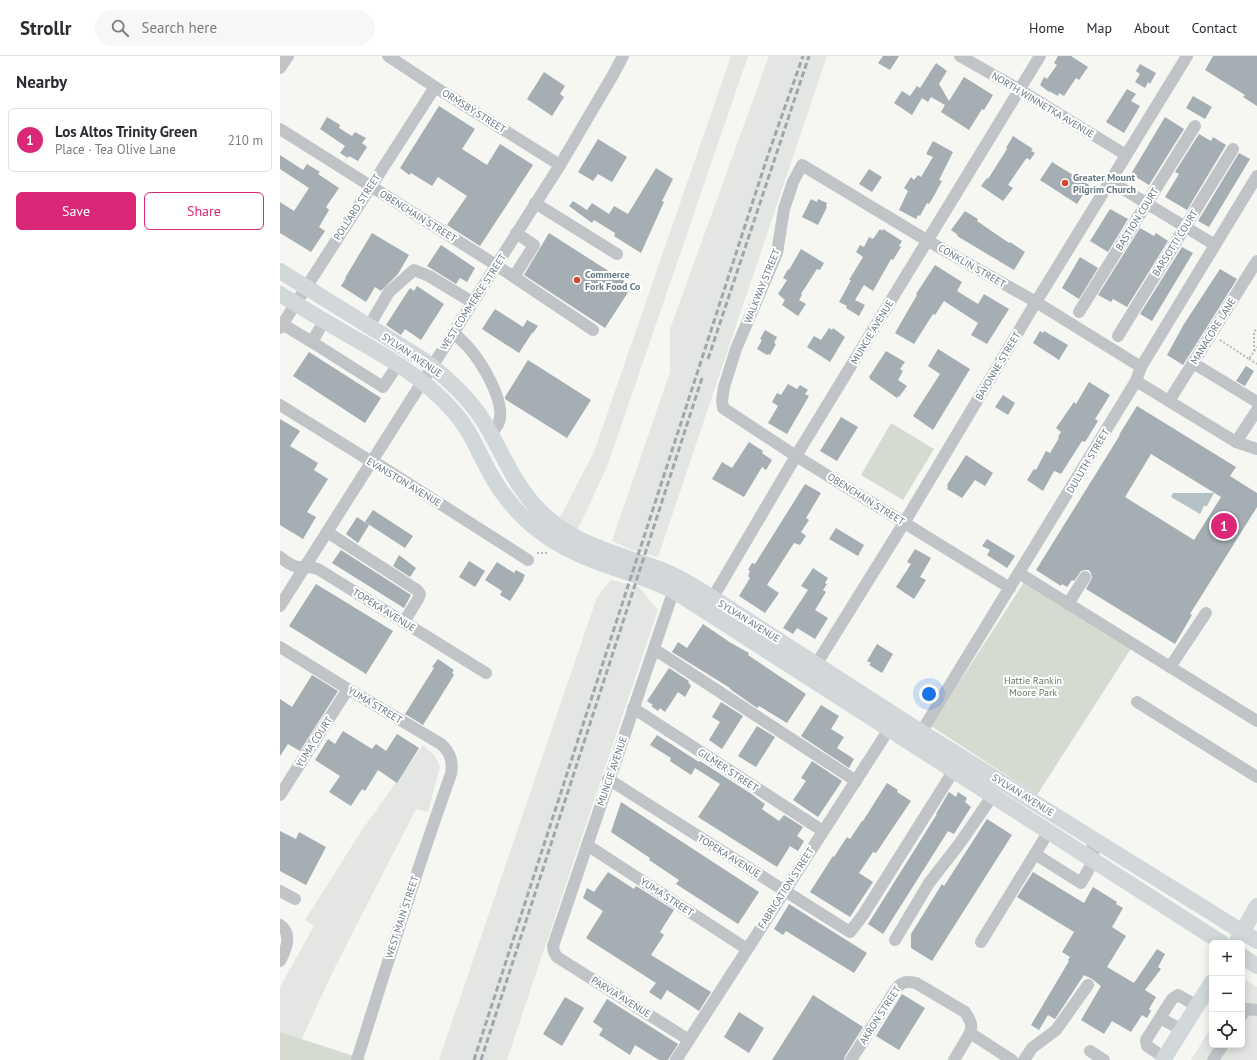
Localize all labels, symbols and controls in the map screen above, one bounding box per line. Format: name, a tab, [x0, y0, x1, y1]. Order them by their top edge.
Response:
search box	[95, 10, 375, 46]
text: Strollr	[20, 16, 71, 40]
icon: search	[109, 17, 131, 39]
text: Search here	[141, 18, 217, 37]
text: Home	[1029, 19, 1064, 37]
text: Map	[1086, 19, 1112, 37]
text: About	[1134, 19, 1170, 37]
text: Contact	[1192, 19, 1237, 37]
street label: NORTH WINNETKA AVENUE	[989, 69, 1097, 141]
text: Nearby	[16, 71, 67, 93]
street label: ORMSBY STREET	[440, 86, 509, 136]
text: Los Altos Trinity Green	[55, 122, 197, 141]
text: 1	[26, 132, 34, 149]
text: 210 m	[228, 132, 263, 149]
text: Place · Tea Olive Lane	[55, 141, 176, 158]
street label: POLLARD STREET	[331, 171, 384, 243]
place label: Greater Mount Pilgrim Church	[1073, 171, 1136, 196]
marker: Greater Mount Pilgrim Church	[1060, 178, 1070, 188]
street label: BASTION COURT	[1113, 185, 1162, 253]
street label: OBENCHAIN STREET	[377, 187, 459, 245]
button: Save	[16, 192, 136, 230]
button: Share	[144, 192, 264, 230]
street label: BARSOTTI COURT	[1149, 207, 1201, 279]
street label: CONKLIN STREET	[936, 241, 1008, 291]
street label: WALKWAY STREET	[741, 246, 783, 325]
street label: WEST COMMERCE STREET	[437, 251, 509, 353]
place label: Commerce Fork Food Co	[585, 268, 641, 293]
marker: Commerce Fork Food Co	[572, 275, 582, 285]
street label: MANACORE LANE	[1187, 296, 1239, 366]
street label: MUNCIE AVENUE	[848, 298, 896, 366]
street label: BAYONNE STREET	[972, 329, 1024, 403]
street label: SYLVAN AVENUE	[379, 330, 445, 380]
street label: DULUTH STREET	[1064, 426, 1113, 496]
street label: EVANSTON AVENUE	[364, 455, 444, 509]
street label: OBENCHAIN STREET	[825, 470, 907, 528]
pin: 1	[1211, 511, 1237, 541]
street label: TOPEKA AVENUE	[350, 586, 418, 634]
street label: SYLVAN AVENUE	[716, 597, 782, 645]
park label: Hattie Rankin Moore Park	[1004, 674, 1062, 699]
street label: YUMA STREET	[345, 684, 405, 727]
your location	[919, 684, 939, 704]
street label: YUMA COURT	[293, 714, 335, 770]
street label: MUNCIE AVENUE	[594, 735, 630, 807]
street label: GILMER STREET	[695, 746, 761, 795]
street label: SYLVAN AVENUE	[990, 771, 1056, 819]
street label: TOPEKA AVENUE	[695, 832, 763, 880]
street label: FABRICATION STREET	[755, 845, 817, 931]
street label: WEST MAIN STREET	[383, 874, 422, 960]
street label: YUMA STREET	[638, 875, 697, 919]
map controls	[1209, 940, 1245, 1048]
button: +	[1209, 940, 1245, 976]
street label: PARVIA AVENUE	[589, 974, 653, 1020]
button: −	[1209, 976, 1245, 1012]
street label: AKRON STREET	[856, 983, 904, 1047]
button: locate	[1209, 1012, 1245, 1048]

